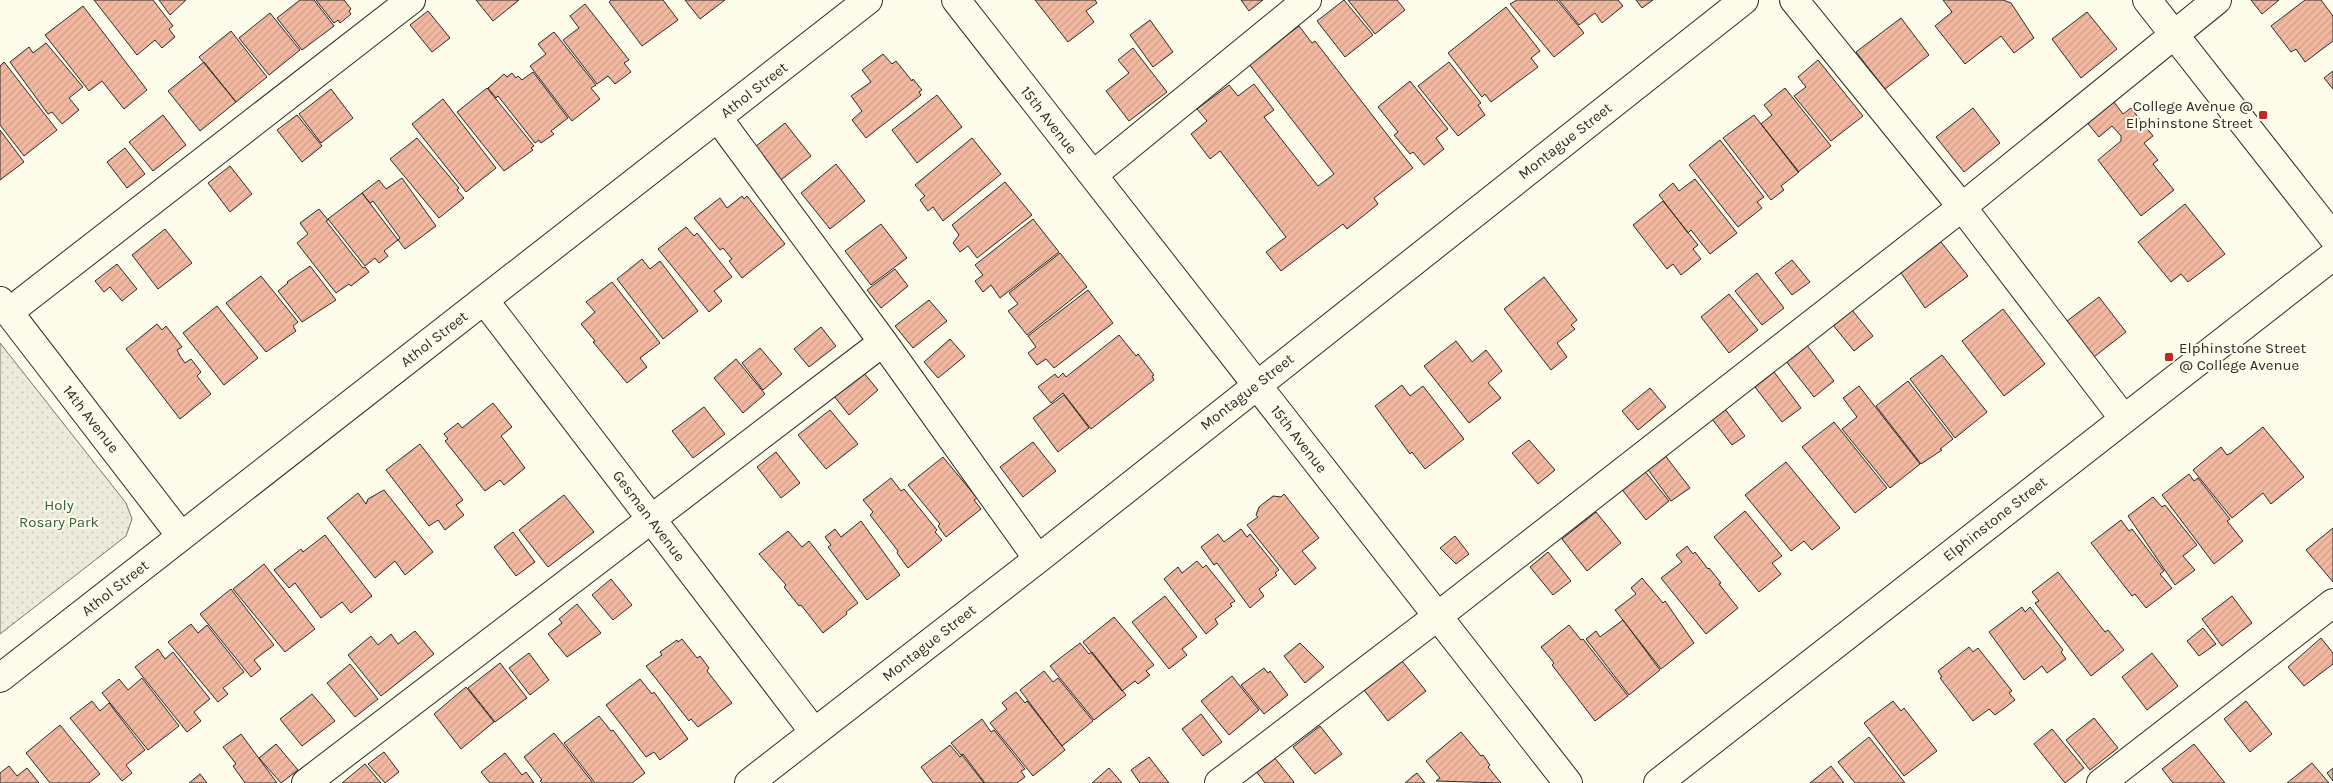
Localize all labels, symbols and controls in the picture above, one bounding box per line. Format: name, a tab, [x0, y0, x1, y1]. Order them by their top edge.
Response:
street label: Athol Street	[717, 58, 792, 122]
street label: 15th Avenue	[1017, 83, 1081, 157]
place label: College Avenue @ Elphinstone Street	[2126, 97, 2253, 132]
street label: Montague Street	[1515, 99, 1616, 183]
marker: College Avenue @ Elphinstone Street	[2257, 109, 2269, 121]
street label: Athol Street	[397, 307, 472, 371]
place label: Elphinstone Street @ College Avenue	[2179, 339, 2307, 374]
street label: Montague Street	[1197, 350, 1298, 434]
marker: Elphinstone Street @ College Avenue	[2163, 351, 2175, 363]
street label: 14th Avenue	[59, 382, 123, 456]
street label: 15th Avenue	[1267, 402, 1331, 476]
street label: Gesman Avenue	[609, 467, 689, 565]
street label: Elphinstone Street	[1939, 473, 2051, 565]
park label: Holy Rosary Park	[19, 496, 99, 531]
street label: Athol Street	[78, 556, 153, 620]
street label: Montague Street	[879, 601, 980, 685]

